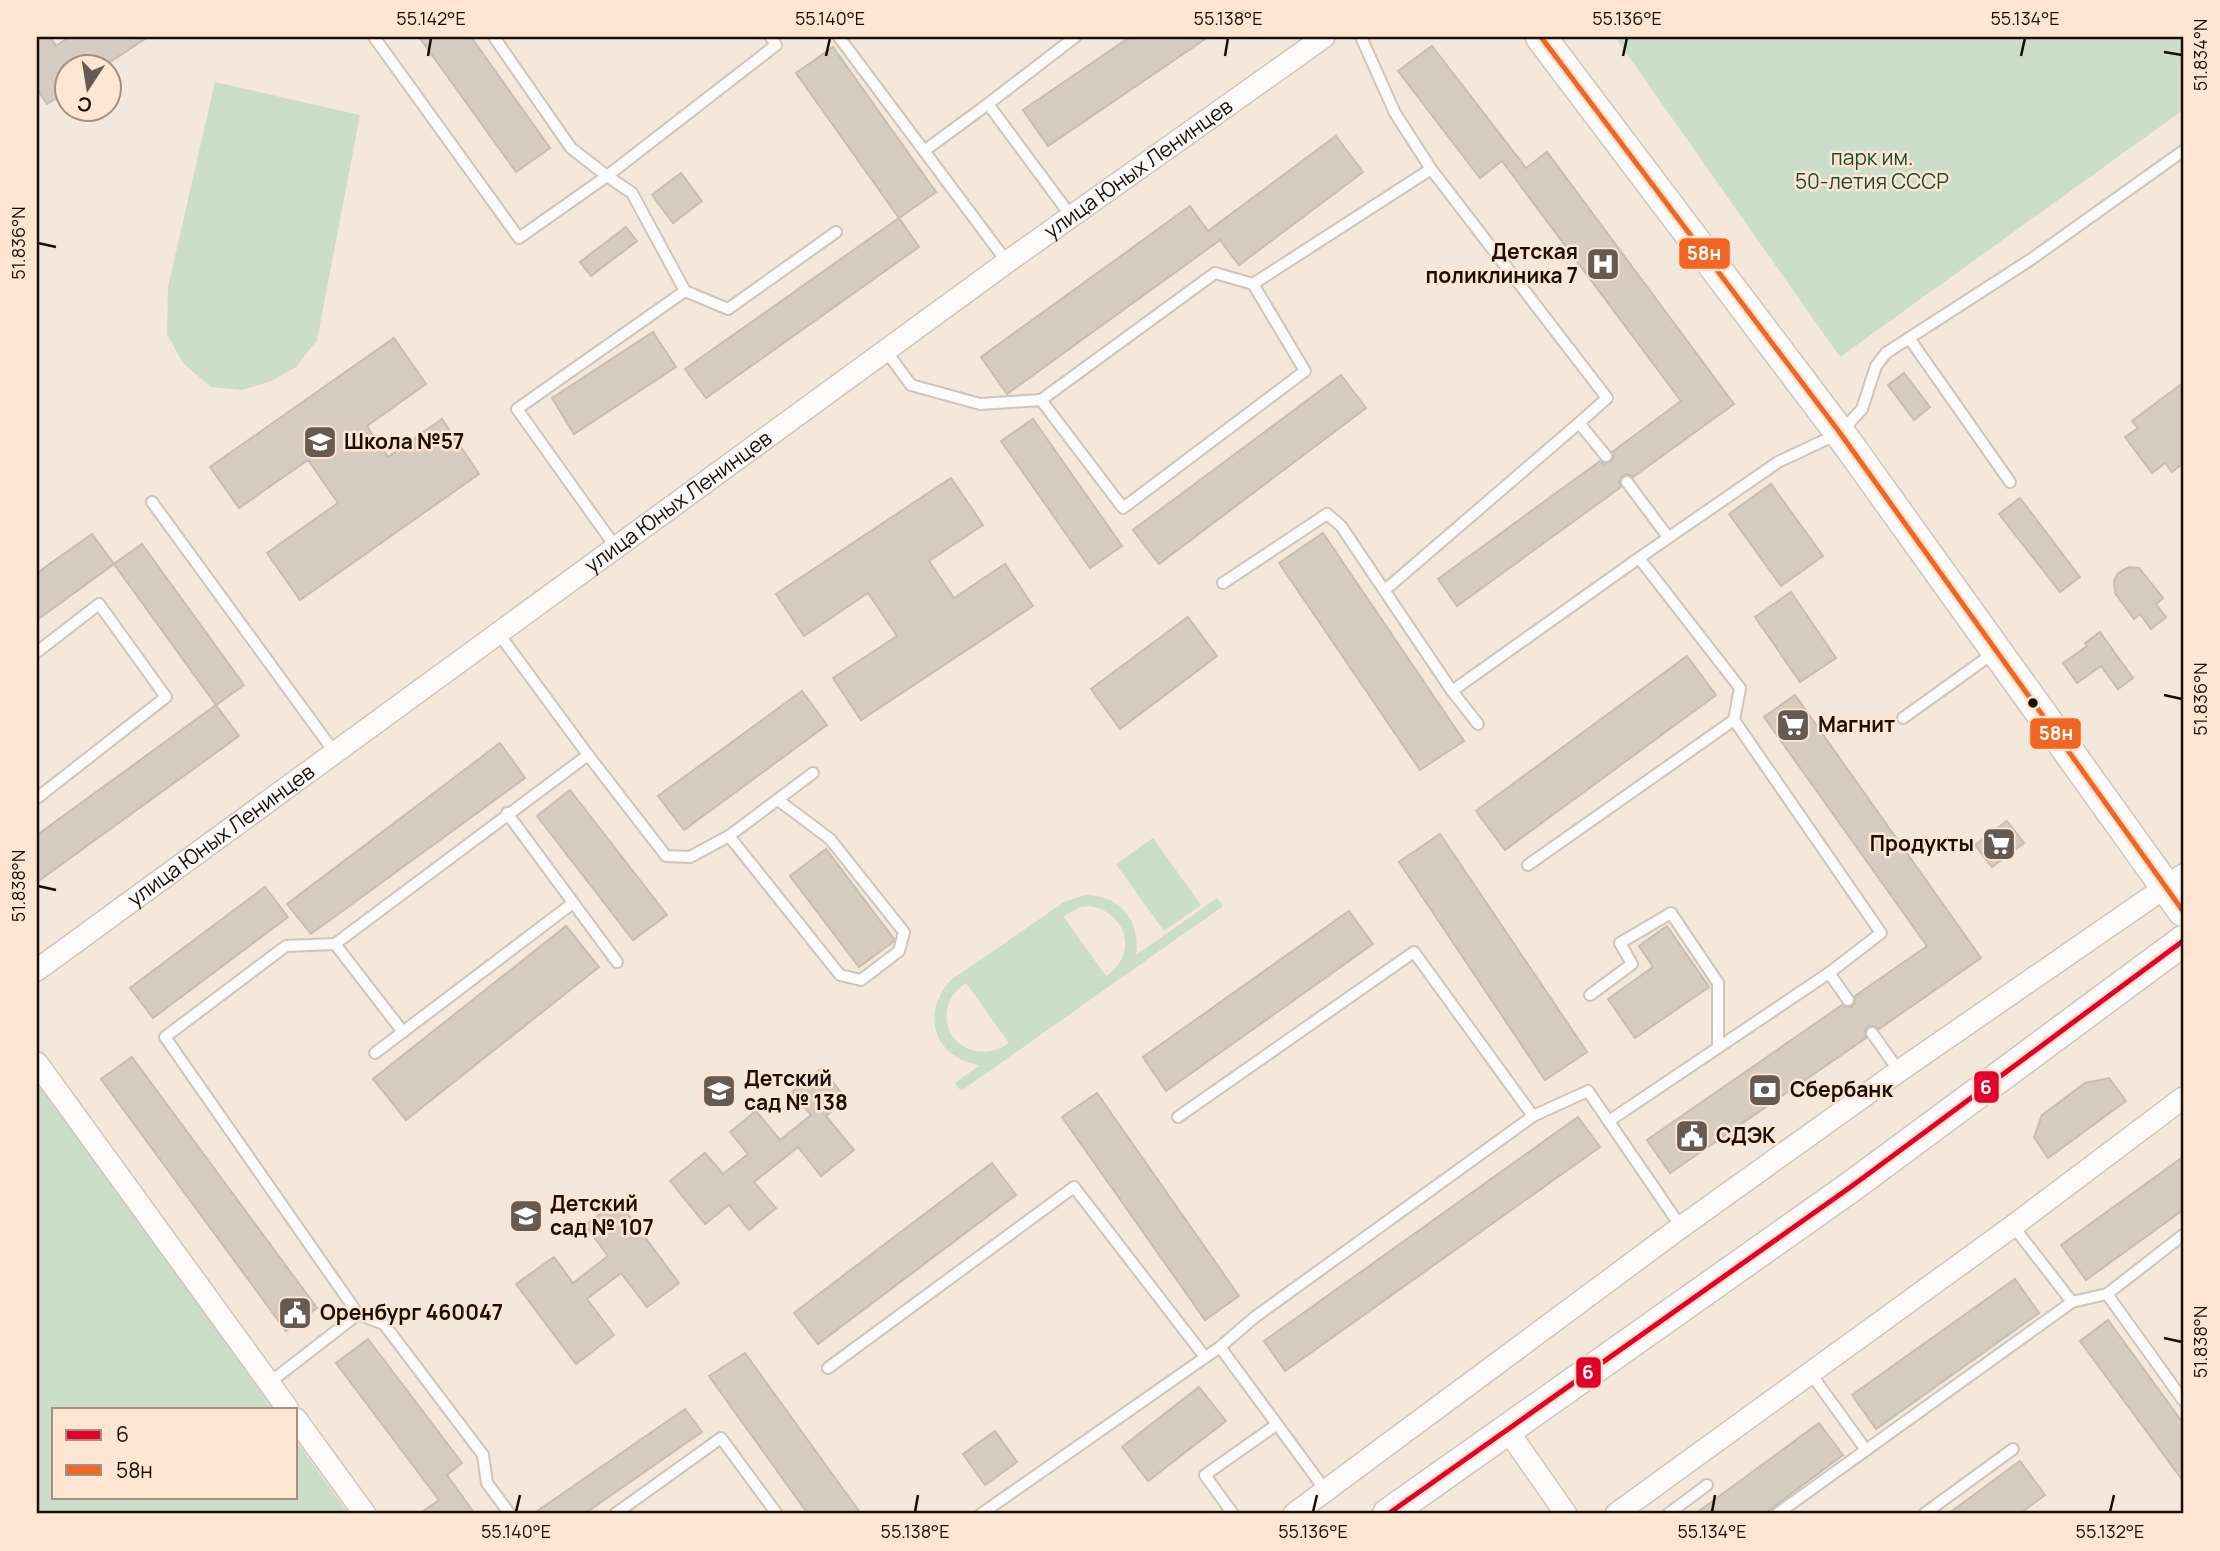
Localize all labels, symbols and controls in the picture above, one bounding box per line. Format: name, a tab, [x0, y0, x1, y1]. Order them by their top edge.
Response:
text: 55.142°E	[396, 6, 466, 30]
text: 55.140°E	[795, 6, 865, 30]
text: 55.138°E	[1194, 6, 1262, 30]
text: 55.136°E	[1592, 6, 1662, 30]
text: 55.134°E	[1990, 6, 2060, 30]
text: 51.834°N	[2188, 19, 2212, 91]
north arrow	[52, 52, 122, 122]
text: С	[75, 90, 94, 119]
street label: улица Юных Ленинцев	[1038, 91, 1238, 244]
park label: парк им. 50-летия СССР	[1795, 143, 1949, 195]
text: 51.836°N	[6, 206, 30, 280]
place label: Детская поликлиника 7	[1426, 237, 1578, 289]
line badge: 58н	[1678, 237, 1731, 270]
text: 58н	[1687, 240, 1721, 266]
hospital icon: Детская поликлиника 7	[1584, 245, 1622, 283]
school or university icon: Школа №57	[301, 423, 339, 461]
street label: улица Юных Ленинцев	[579, 423, 777, 579]
place label: Школа №57	[344, 427, 464, 455]
text: 51.836°N	[2188, 662, 2212, 736]
unlabelled marker	[2026, 696, 2040, 710]
supermarket icon: Магнит	[1774, 706, 1812, 744]
place label: Магнит	[1818, 710, 1895, 738]
line badge: 58н	[2029, 717, 2082, 750]
text: 58н	[2039, 720, 2073, 746]
street label: улица Юных Ленинцев	[121, 757, 320, 912]
supermarket icon: Продукты	[1980, 825, 2018, 863]
place label: Продукты	[1870, 829, 1974, 857]
text: 51.838°N	[6, 850, 30, 922]
place label: Детский сад № 138	[744, 1064, 848, 1116]
line badge: 6	[1973, 1070, 2000, 1104]
bank icon: Сбербанк	[1746, 1071, 1784, 1109]
school or university icon: Детский сад № 138	[700, 1072, 738, 1110]
text: 6	[1980, 1074, 1992, 1100]
place label: Сбербанк	[1790, 1075, 1893, 1103]
public building icon: СДЭК	[1673, 1117, 1711, 1155]
place label: СДЭК	[1716, 1121, 1776, 1149]
place label: Детский сад № 107	[550, 1189, 654, 1241]
school or university icon: Детский сад № 107	[507, 1197, 545, 1235]
public building icon: Оренбург 460047	[276, 1294, 314, 1332]
place label: Оренбург 460047	[320, 1298, 503, 1326]
text: 51.838°N	[2188, 1306, 2212, 1378]
line badge: 6	[1575, 1356, 1602, 1389]
text: 6	[1582, 1359, 1594, 1385]
legend	[52, 1408, 298, 1498]
text: 6	[116, 1420, 129, 1448]
text: 58н	[116, 1456, 153, 1484]
text: 55.140°E	[481, 1519, 551, 1543]
text: 55.138°E	[881, 1519, 949, 1543]
text: 55.136°E	[1278, 1519, 1348, 1543]
text: 55.134°E	[1677, 1519, 1747, 1543]
text: 55.132°E	[2076, 1519, 2144, 1543]

